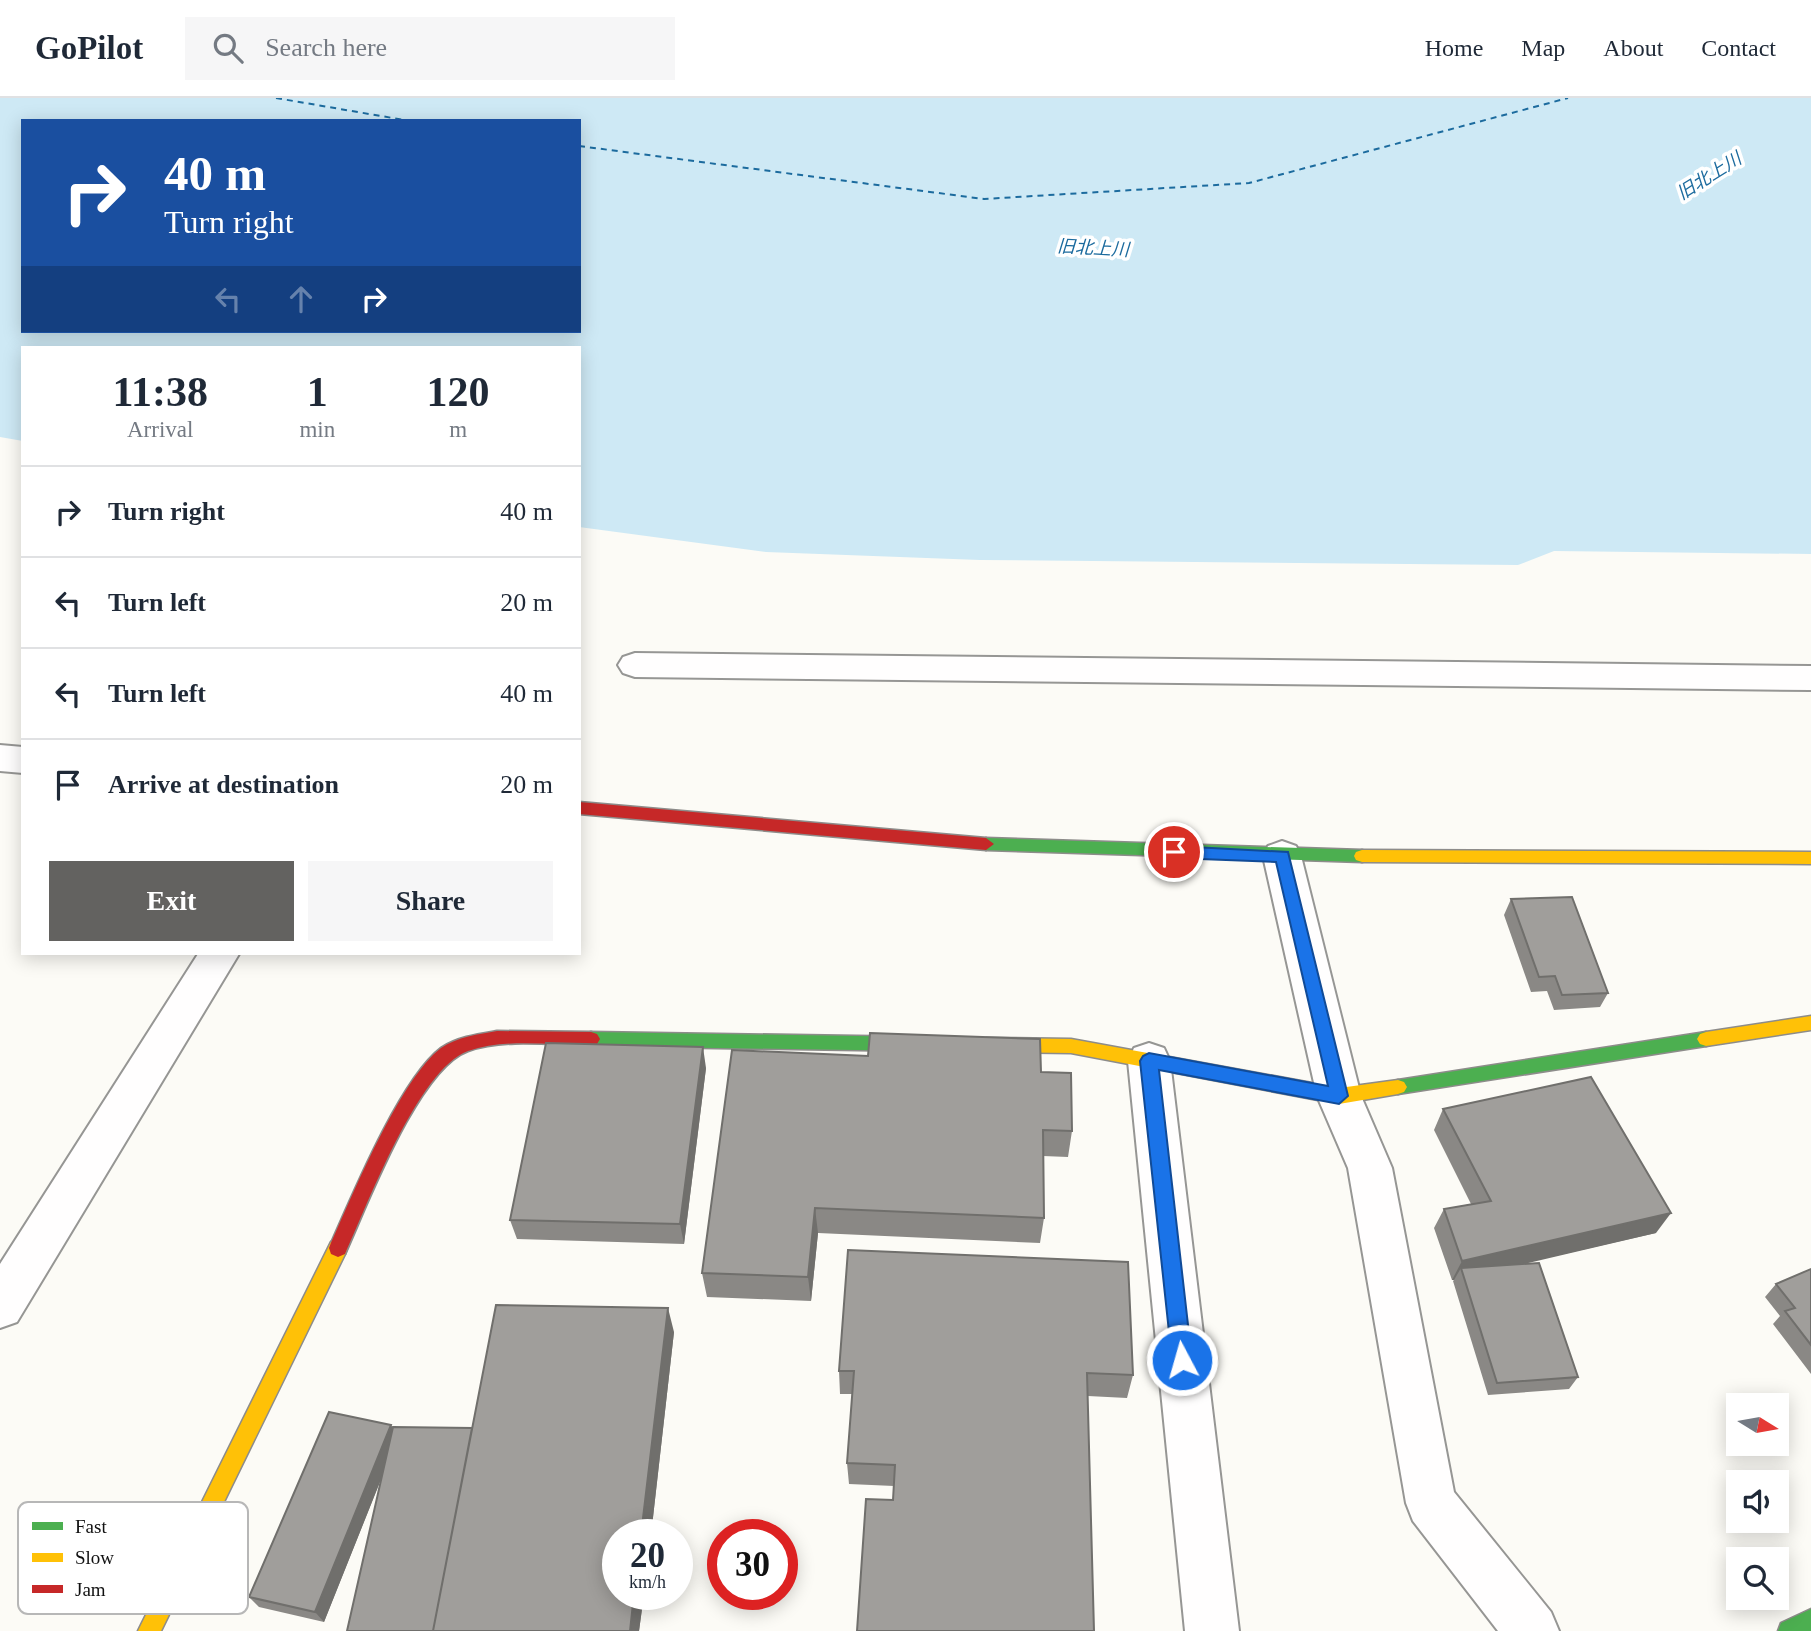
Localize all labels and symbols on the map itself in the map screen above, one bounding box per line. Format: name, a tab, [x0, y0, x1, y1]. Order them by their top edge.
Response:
water label: 旧北上川	[1673, 147, 1747, 204]
water label: 旧北上川	[1057, 236, 1131, 260]
pin	[1144, 822, 1204, 882]
position arrow	[1145, 1323, 1219, 1397]
north arrow	[1726, 1393, 1788, 1456]
legend	[18, 1502, 248, 1614]
text: Fast	[75, 1516, 107, 1537]
speed limit sign: 30	[707, 1519, 798, 1610]
text: Slow	[75, 1547, 114, 1568]
text: Jam	[75, 1579, 106, 1600]

